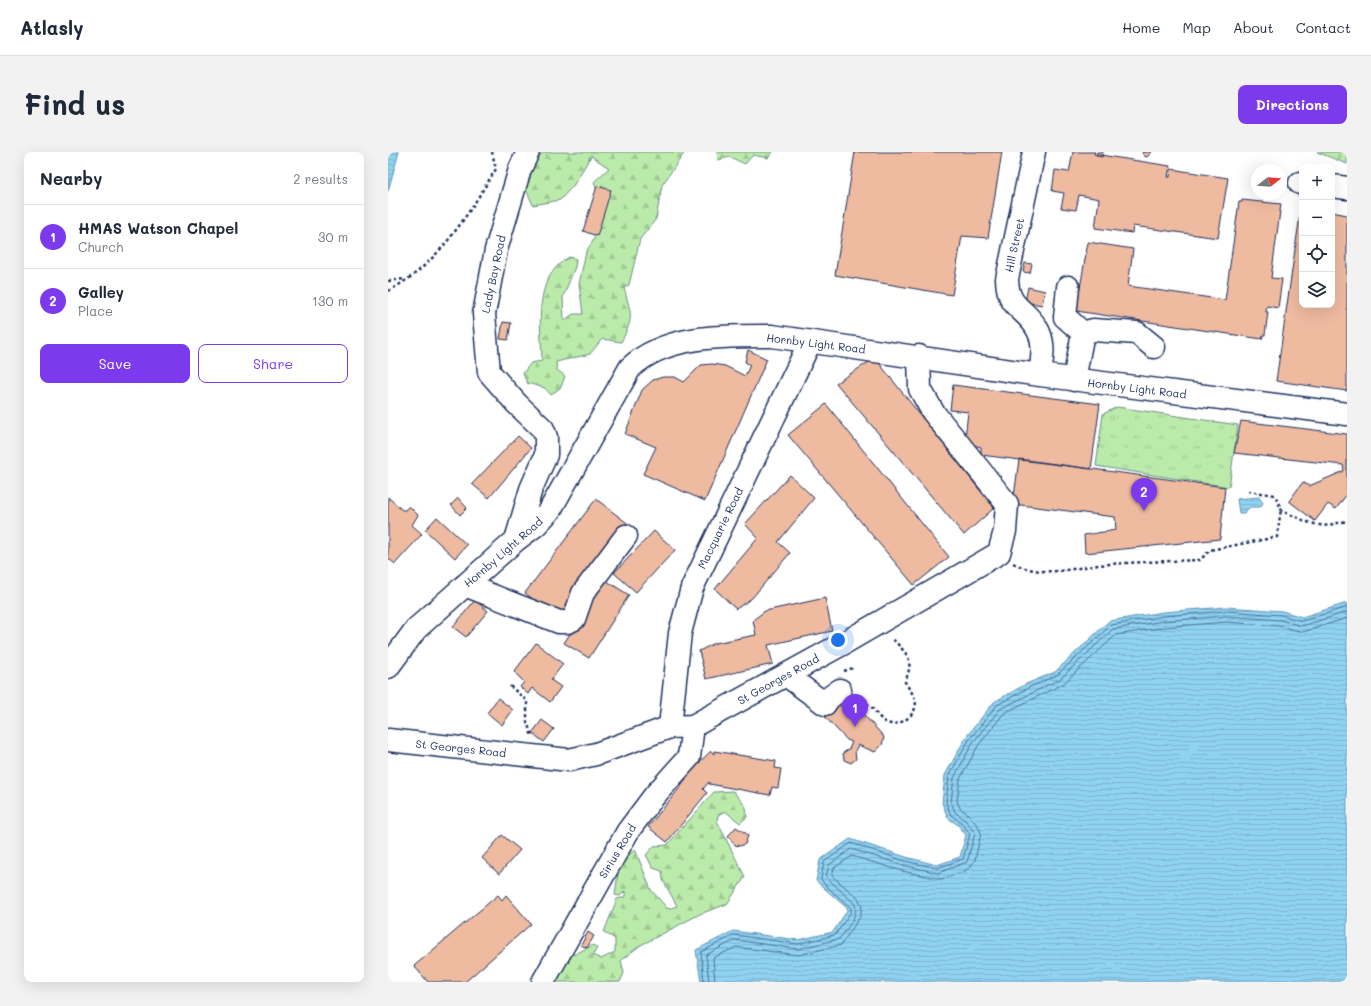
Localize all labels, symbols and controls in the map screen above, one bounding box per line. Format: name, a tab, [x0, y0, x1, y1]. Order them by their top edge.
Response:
text: Atlasly	[20, 15, 83, 40]
text: Home	[1122, 18, 1160, 37]
text: Map	[1182, 18, 1211, 37]
text: About	[1233, 18, 1274, 37]
text: Contact	[1296, 18, 1351, 37]
button: Directions	[1238, 85, 1347, 124]
text: Find us	[24, 86, 125, 122]
north arrow	[1251, 164, 1287, 200]
map controls	[1299, 164, 1335, 308]
button: +	[1299, 164, 1335, 200]
text: Nearby	[40, 167, 102, 189]
text: 2 results	[293, 170, 348, 187]
button: −	[1299, 200, 1335, 236]
street label: Hill Street	[1001, 216, 1027, 274]
text: HMAS Watson Chapel	[78, 218, 238, 238]
text: 1	[50, 228, 56, 245]
text: 30 m	[318, 228, 348, 245]
street label: Lady Bay Road	[477, 234, 509, 314]
button: locate	[1299, 236, 1335, 272]
text: Church	[78, 238, 123, 255]
button: layers	[1299, 272, 1335, 308]
text: Galley	[78, 282, 124, 302]
text: 2	[49, 292, 57, 309]
text: 130 m	[312, 292, 348, 309]
text: Place	[78, 302, 113, 319]
street label: Hornby Light Road	[766, 329, 866, 357]
button: Save	[40, 344, 190, 383]
button: Share	[198, 344, 348, 383]
street label: Hornby Light Road	[1087, 374, 1187, 402]
pin: 2	[1131, 478, 1157, 511]
street label: Macquarie Road	[694, 485, 746, 571]
street label: Hornby Light Road	[460, 514, 546, 590]
your location	[828, 630, 848, 650]
street label: St Georges Road	[735, 650, 821, 708]
pin: 1	[842, 694, 868, 727]
street label: St Georges Road	[415, 736, 507, 760]
street label: Sirius Road	[595, 821, 639, 881]

